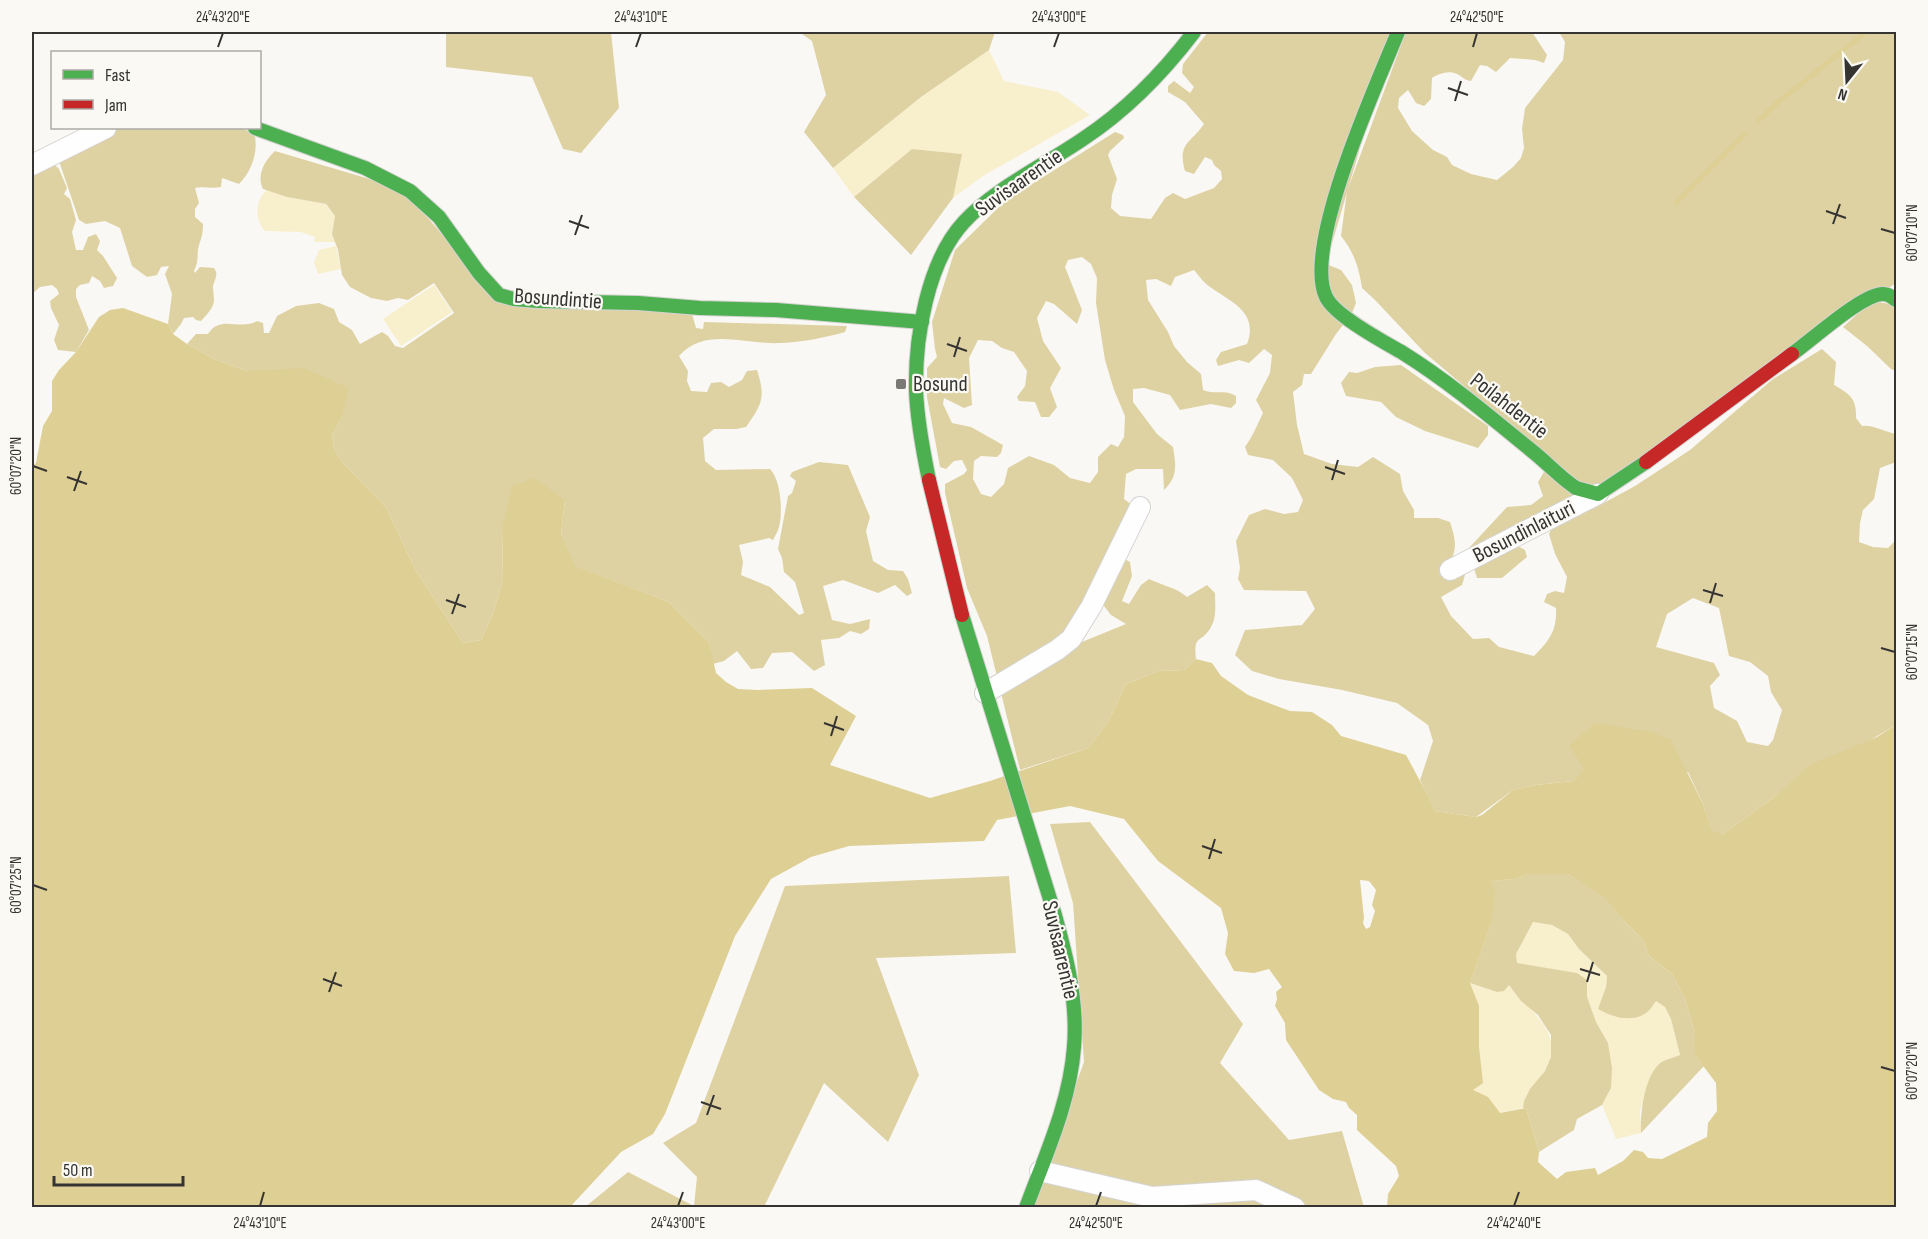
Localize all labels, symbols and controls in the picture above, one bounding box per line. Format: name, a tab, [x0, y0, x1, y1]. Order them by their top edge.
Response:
text: 24°43'20"E	[196, 8, 250, 27]
text: 24°43'10"E	[614, 8, 668, 27]
text: 24°43'00"E	[1032, 8, 1086, 27]
text: 24°42'50"E	[1450, 8, 1504, 27]
legend	[51, 51, 261, 129]
north arrow	[1817, 51, 1877, 111]
text: Fast	[105, 65, 131, 86]
text: N	[1836, 83, 1850, 104]
text: Jam	[104, 95, 127, 116]
street label: Suvisaarentie	[970, 143, 1068, 223]
text: 60°07'10"N	[1903, 204, 1922, 262]
street label: Bosundintie	[513, 282, 603, 316]
street label: Poilahdentie	[1465, 367, 1553, 445]
place label: Bosund	[913, 371, 968, 398]
marker: Bosund	[894, 377, 908, 391]
text: 60°07'20"N	[7, 437, 26, 495]
street label: Bosundinlaituri	[1468, 495, 1580, 569]
text: 60°07'15"N	[1903, 624, 1922, 680]
text: 60°07'25"N	[7, 856, 26, 914]
street label: Suvisaarentie	[1036, 898, 1084, 1002]
text: 60°07'20"N	[1903, 1042, 1922, 1100]
scale bar	[54, 1149, 183, 1187]
text: 50 m	[63, 1160, 93, 1181]
text: 24°43'10"E	[233, 1214, 287, 1233]
text: 24°43'00"E	[651, 1214, 705, 1233]
text: 24°42'50"E	[1069, 1214, 1123, 1233]
text: 24°42'40"E	[1487, 1214, 1541, 1233]

